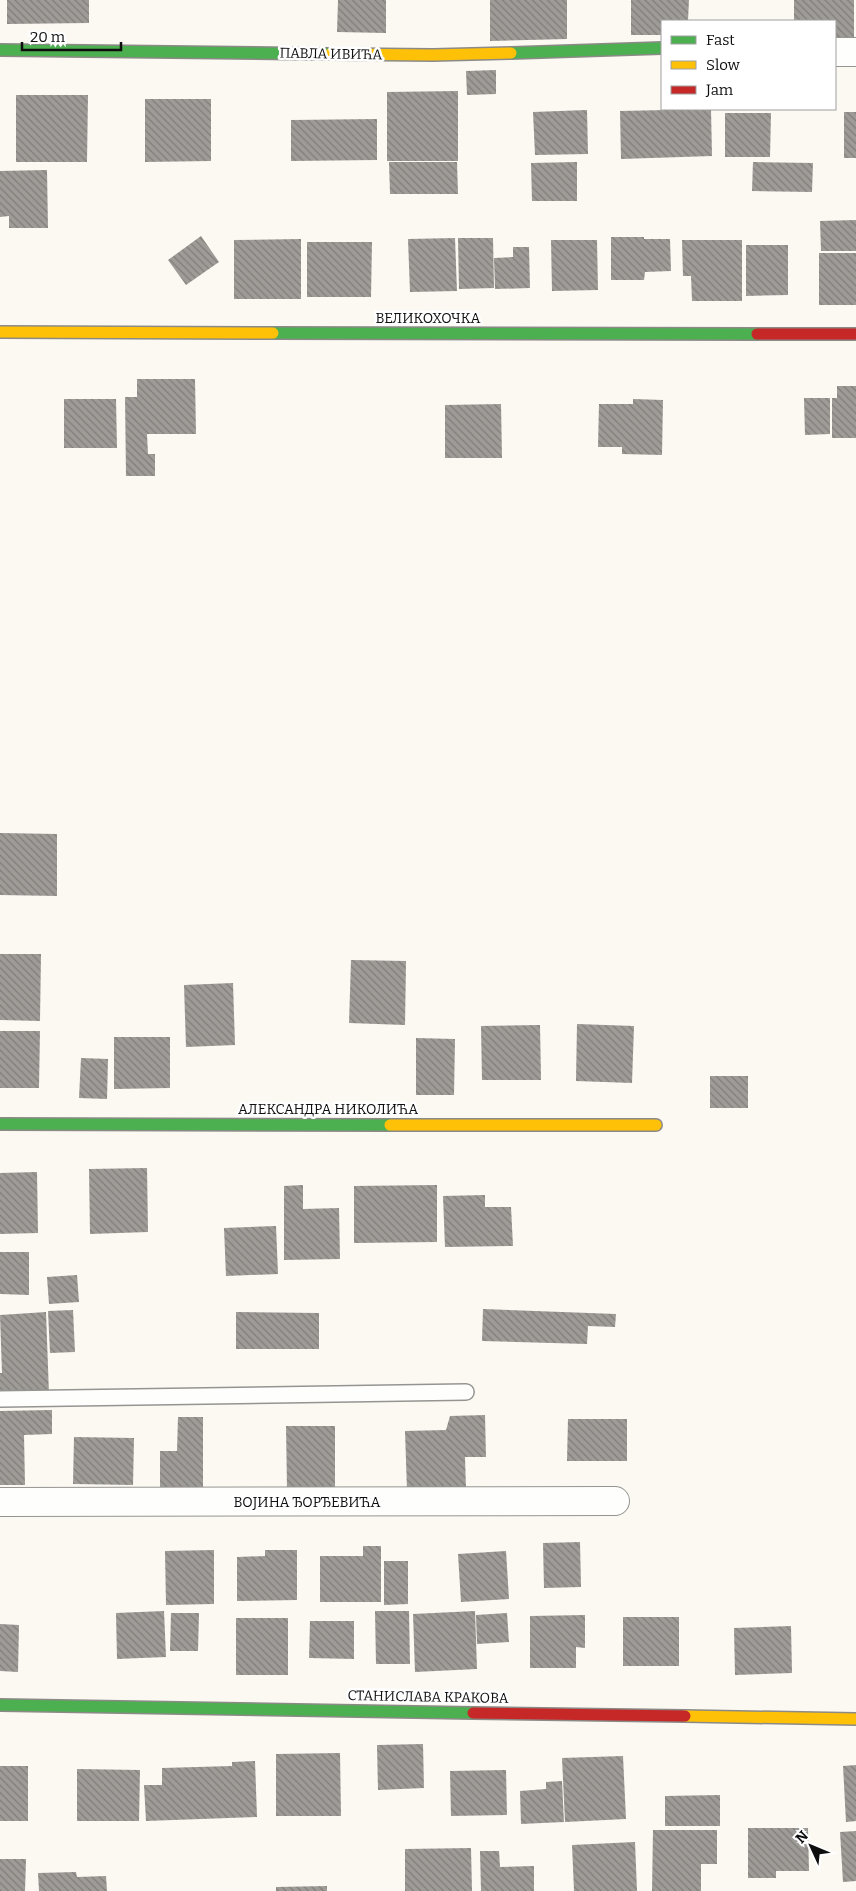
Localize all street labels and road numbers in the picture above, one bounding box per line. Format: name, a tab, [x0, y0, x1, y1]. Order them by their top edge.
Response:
street label: ПАВЛА ИВИЋА	[280, 45, 383, 63]
street label: ВЕЛИКОХОЧКА	[376, 310, 480, 327]
street label: АЛЕКСАНДРА НИКОЛИЋА	[238, 1101, 418, 1118]
street label: ВОЈИНА ЂОРЂЕВИЋА	[234, 1494, 381, 1511]
street label: СТАНИСЛАВА КРАКОВА	[347, 1687, 509, 1707]

